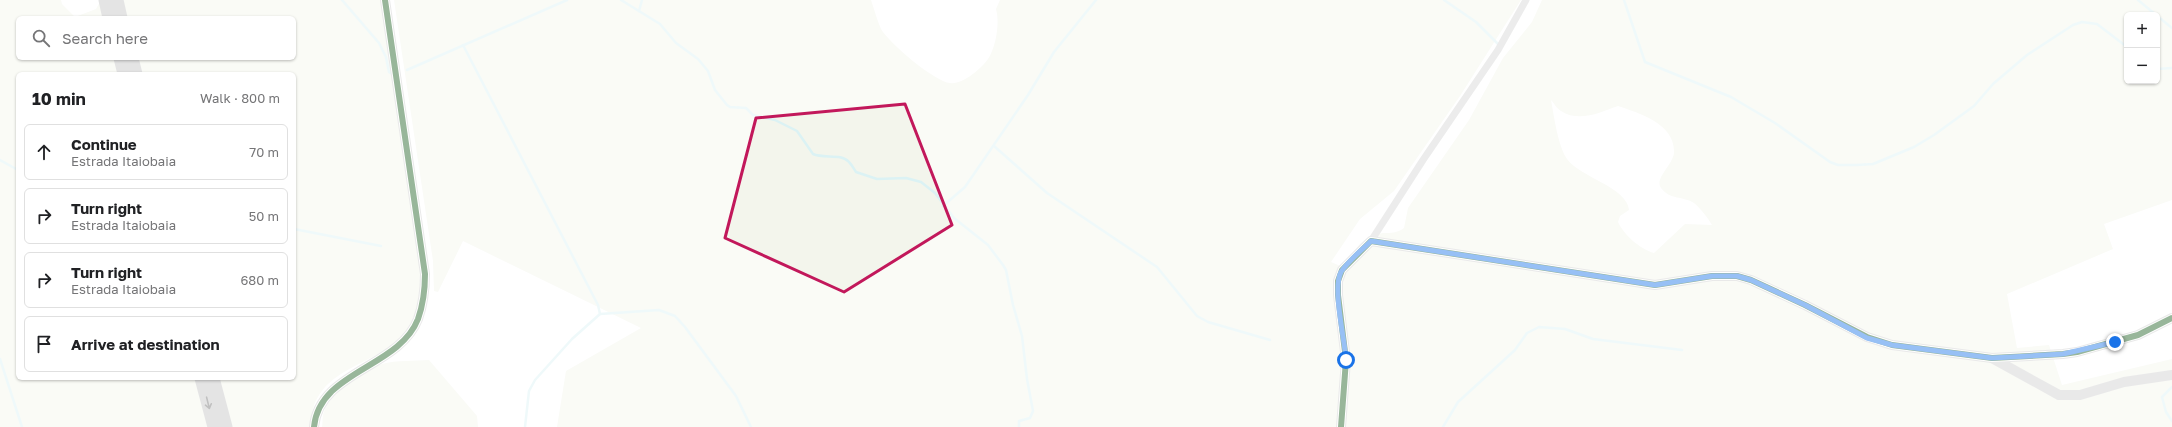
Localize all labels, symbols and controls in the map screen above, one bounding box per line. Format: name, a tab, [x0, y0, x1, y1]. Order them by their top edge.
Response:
map controls	[2124, 12, 2160, 84]
button: +	[2124, 12, 2160, 48]
search box	[16, 16, 296, 60]
icon: search	[30, 27, 52, 49]
text: Search here	[62, 29, 148, 47]
button: −	[2124, 48, 2160, 84]
text: 10 min	[32, 88, 86, 109]
text: Walk · 800 m	[200, 90, 280, 106]
text: Continue	[71, 135, 137, 153]
icon: ahead	[33, 141, 55, 163]
text: 70 m	[249, 144, 279, 160]
text: Estrada Itaiobaia	[71, 153, 176, 169]
text: Turn right	[71, 199, 142, 217]
icon: right	[33, 205, 55, 227]
text: 50 m	[249, 208, 279, 224]
text: Estrada Itaiobaia	[71, 217, 176, 233]
text: Turn right	[71, 263, 142, 281]
icon: right	[33, 269, 55, 291]
text: 680 m	[240, 272, 279, 288]
text: Estrada Itaiobaia	[71, 281, 176, 297]
icon: arrive	[33, 333, 55, 355]
route end	[2106, 333, 2124, 351]
text: Arrive at destination	[71, 335, 220, 353]
route start	[1337, 351, 1355, 369]
one-way arrow	[204, 396, 212, 409]

